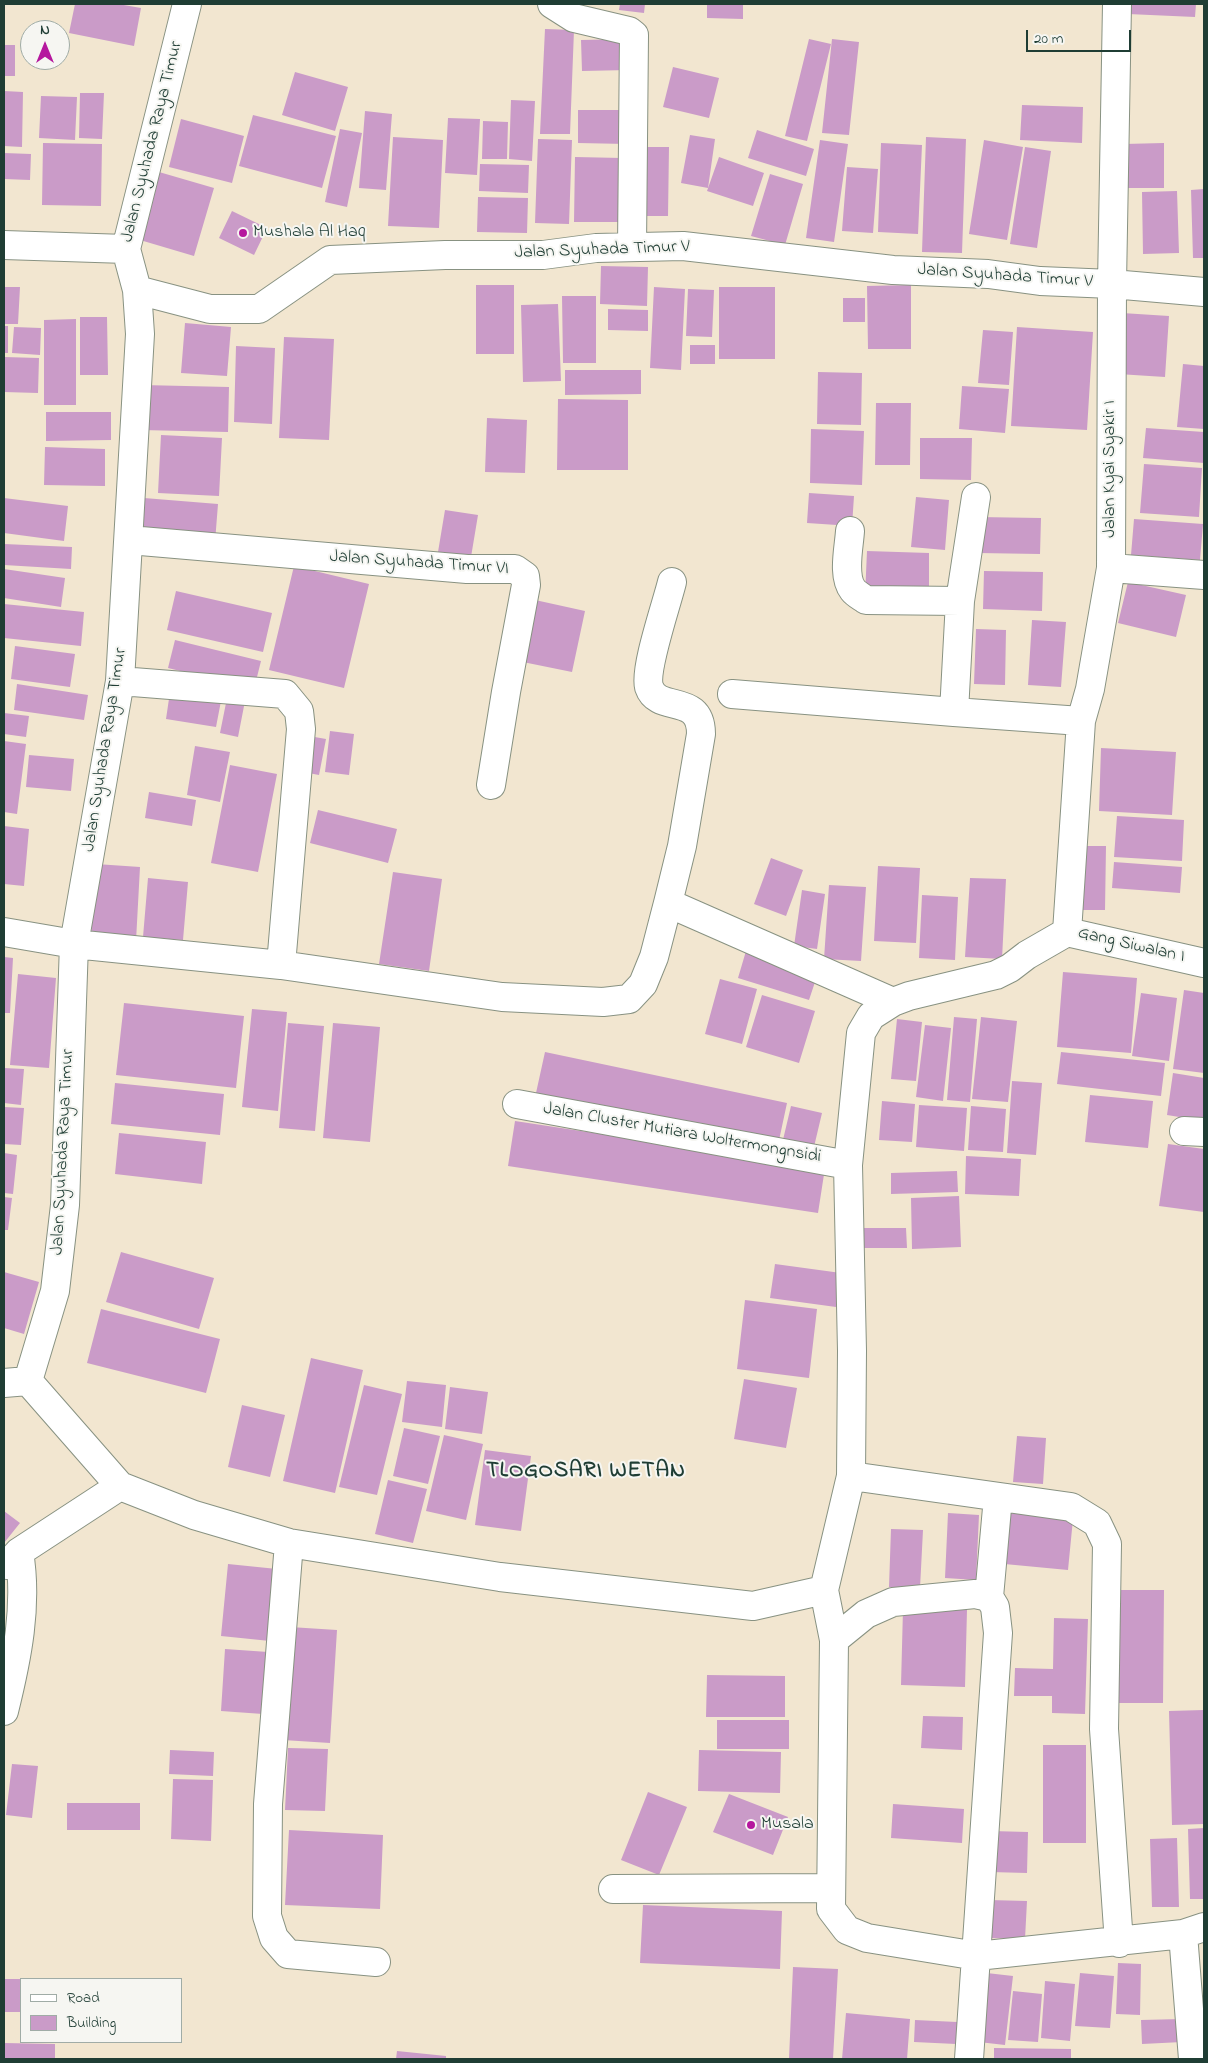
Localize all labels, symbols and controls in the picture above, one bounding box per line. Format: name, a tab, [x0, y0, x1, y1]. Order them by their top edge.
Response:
north arrow	[20, 20, 70, 70]
text: N	[40, 20, 50, 41]
scale bar	[1028, 20, 1133, 52]
text: 20 m	[1034, 28, 1063, 50]
street label: Jalan Syuhada Raya Timur	[118, 39, 188, 245]
place label: Mushala Al Haq	[253, 222, 365, 244]
marker: Mushala Al Haq	[237, 227, 249, 239]
street label: Jalan Syuhada Timur V	[514, 237, 690, 265]
street label: Jalan Syuhada Timur V	[917, 260, 1093, 294]
street label: Jalan Kyai Syakir I	[1100, 400, 1122, 538]
street label: Jalan Syuhada Timur VI	[329, 547, 509, 581]
street label: Jalan Syuhada Raya Timur	[79, 646, 133, 854]
street label: Gang Siwalan I	[1075, 923, 1187, 969]
street label: Jalan Syuhada Raya Timur	[48, 1048, 80, 1256]
street label: Jalan Cluster Mutiara Woltermongnsidi	[542, 1099, 822, 1169]
district label: TLOGOSARI WETAN	[484, 1459, 688, 1485]
place label: Musala	[761, 1814, 814, 1836]
marker: Musala	[745, 1819, 757, 1831]
legend	[20, 1978, 182, 2043]
text: Road	[67, 1987, 100, 2009]
text: Building	[67, 2012, 116, 2034]

